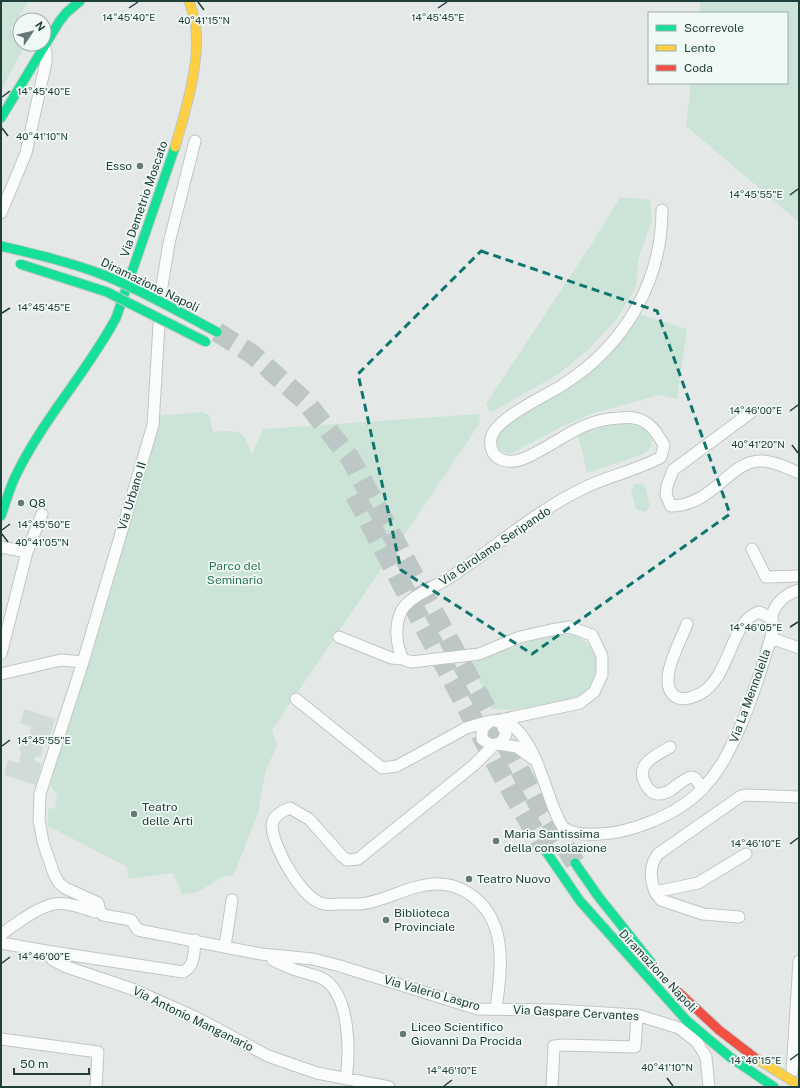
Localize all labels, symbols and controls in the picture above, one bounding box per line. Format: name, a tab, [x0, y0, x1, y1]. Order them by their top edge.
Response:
text: 14°45'40"E	[103, 11, 155, 23]
text: 14°45'45"E	[411, 11, 465, 23]
north arrow	[12, 12, 52, 52]
legend	[648, 12, 788, 84]
text: 40°41'15"N	[178, 14, 230, 26]
text: N	[33, 19, 48, 33]
text: Scorrevole	[684, 21, 744, 35]
text: Lento	[684, 41, 716, 55]
text: Coda	[684, 61, 713, 75]
text: 14°45'40"E	[18, 85, 70, 97]
text: 40°41'10"N	[16, 130, 68, 142]
street label: Via Demetrio Moscato	[118, 139, 171, 259]
place label: Esso	[106, 159, 132, 173]
marker: Esso	[135, 161, 145, 171]
text: 14°45'55"E	[729, 188, 783, 200]
street label: Diramazione Napoli	[99, 255, 201, 315]
text: 14°45'45"E	[17, 301, 71, 313]
text: 14°46'00"E	[730, 404, 782, 416]
text: 40°41'20"N	[731, 438, 785, 450]
street label: Via Urbano II	[115, 460, 149, 532]
place label: Q8	[29, 496, 46, 510]
marker: Q8	[16, 498, 26, 508]
street label: Via Girolamo Seripando	[437, 503, 553, 588]
text: 14°45'50"E	[17, 518, 71, 530]
text: 40°41'05"N	[15, 536, 69, 548]
park label: Parco del Seminario	[207, 559, 263, 587]
text: 14°46'05"E	[730, 621, 782, 633]
street label: Via La Mennolella	[727, 647, 773, 745]
text: 14°45'55"E	[17, 734, 71, 746]
place label: Teatro delle Arti	[142, 800, 193, 828]
marker: Teatro delle Arti	[129, 809, 139, 819]
place label: Maria Santissima della consolazione	[504, 827, 607, 855]
marker: Maria Santissima della consolazione	[491, 836, 501, 846]
text: 14°46'10"E	[731, 837, 781, 849]
place label: Teatro Nuovo	[477, 872, 551, 886]
marker: Teatro Nuovo	[464, 874, 474, 884]
place label: Biblioteca Provinciale	[394, 906, 455, 934]
marker: Biblioteca Provinciale	[381, 915, 391, 925]
street label: Diramazione Napoli	[616, 927, 700, 1015]
text: 14°46'00"E	[18, 950, 70, 962]
street label: Via Valerio Laspro	[382, 973, 482, 1014]
street label: Via Antonio Manganario	[130, 984, 256, 1054]
street label: Via Gaspare Cervantes	[513, 1003, 639, 1023]
place label: Liceo Scientifico Giovanni Da Procida	[411, 1020, 522, 1048]
marker: Liceo Scientifico Giovanni Da Procida	[398, 1029, 408, 1039]
scale bar	[14, 1050, 89, 1076]
text: 14°46'15"E	[731, 1054, 781, 1066]
text: 50 m	[20, 1057, 48, 1071]
text: 40°41'10"N	[641, 1061, 693, 1073]
text: 14°46'10"E	[427, 1064, 477, 1076]

